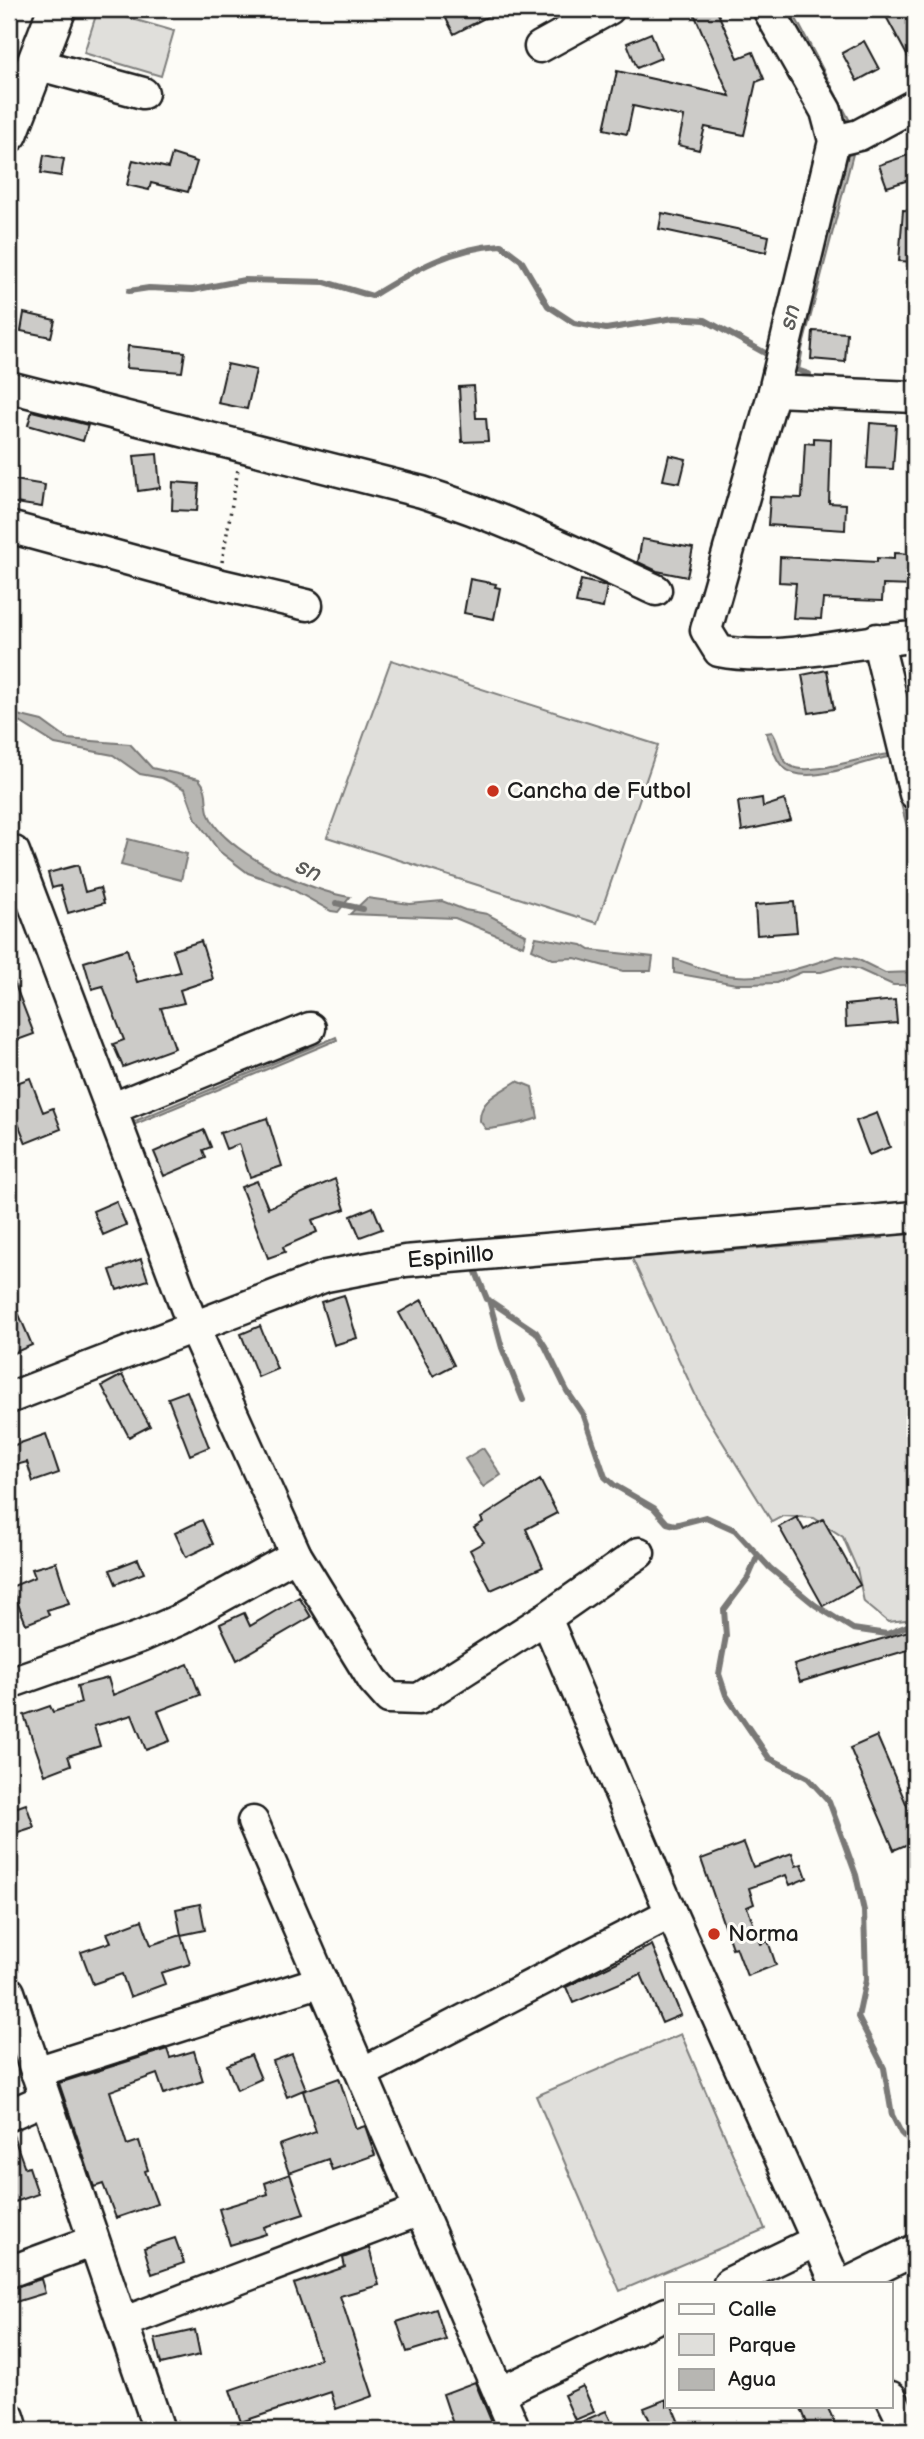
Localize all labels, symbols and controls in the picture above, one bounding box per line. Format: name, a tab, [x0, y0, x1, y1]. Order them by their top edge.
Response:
water label: sn	[773, 301, 807, 333]
place label: Cancha de Futbol	[507, 777, 691, 805]
marker: Cancha de Futbol	[485, 783, 501, 799]
water label: sn	[291, 851, 327, 889]
street label: Espinillo	[406, 1239, 495, 1275]
place label: Norma	[728, 1920, 799, 1948]
marker: Norma	[706, 1926, 722, 1942]
legend	[665, 2282, 892, 2408]
text: Calle	[728, 2297, 777, 2322]
text: Parque	[728, 2333, 796, 2358]
text: Agua	[728, 2367, 776, 2392]

